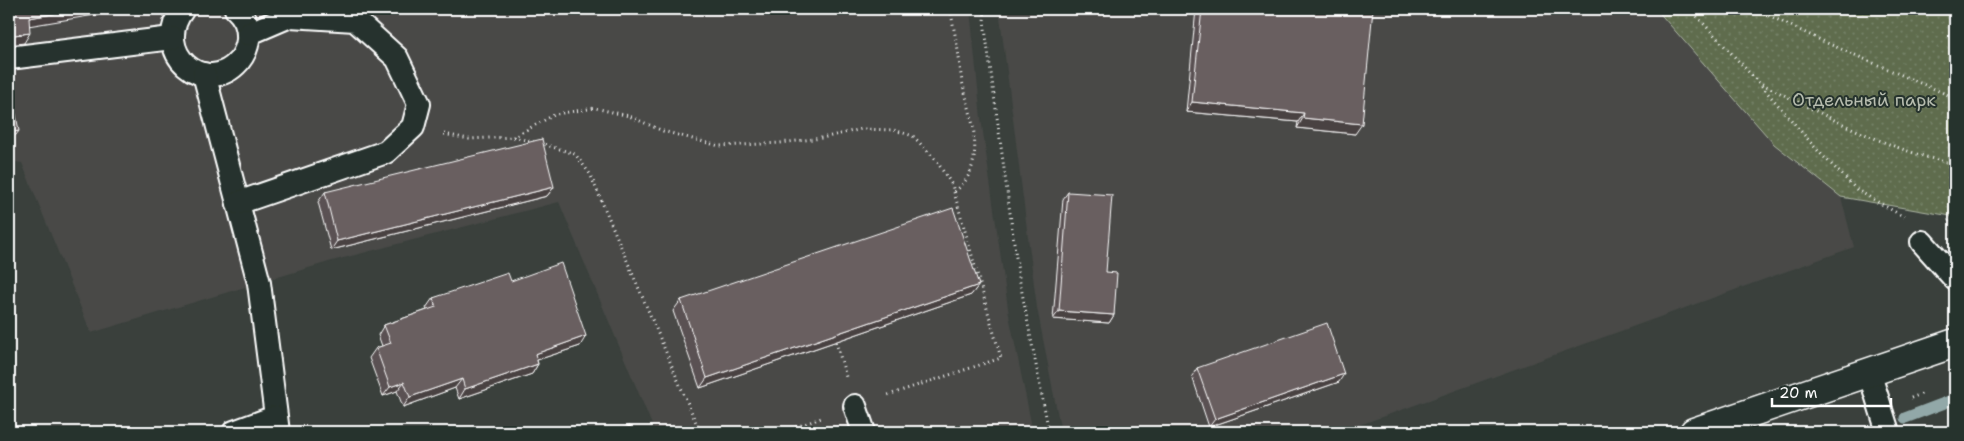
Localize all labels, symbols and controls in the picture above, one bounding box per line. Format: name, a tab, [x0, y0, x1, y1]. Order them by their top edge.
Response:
park label: Отдельный парк	[1792, 88, 1936, 112]
scale bar	[1772, 376, 1890, 408]
text: 20 m	[1779, 383, 1818, 403]

